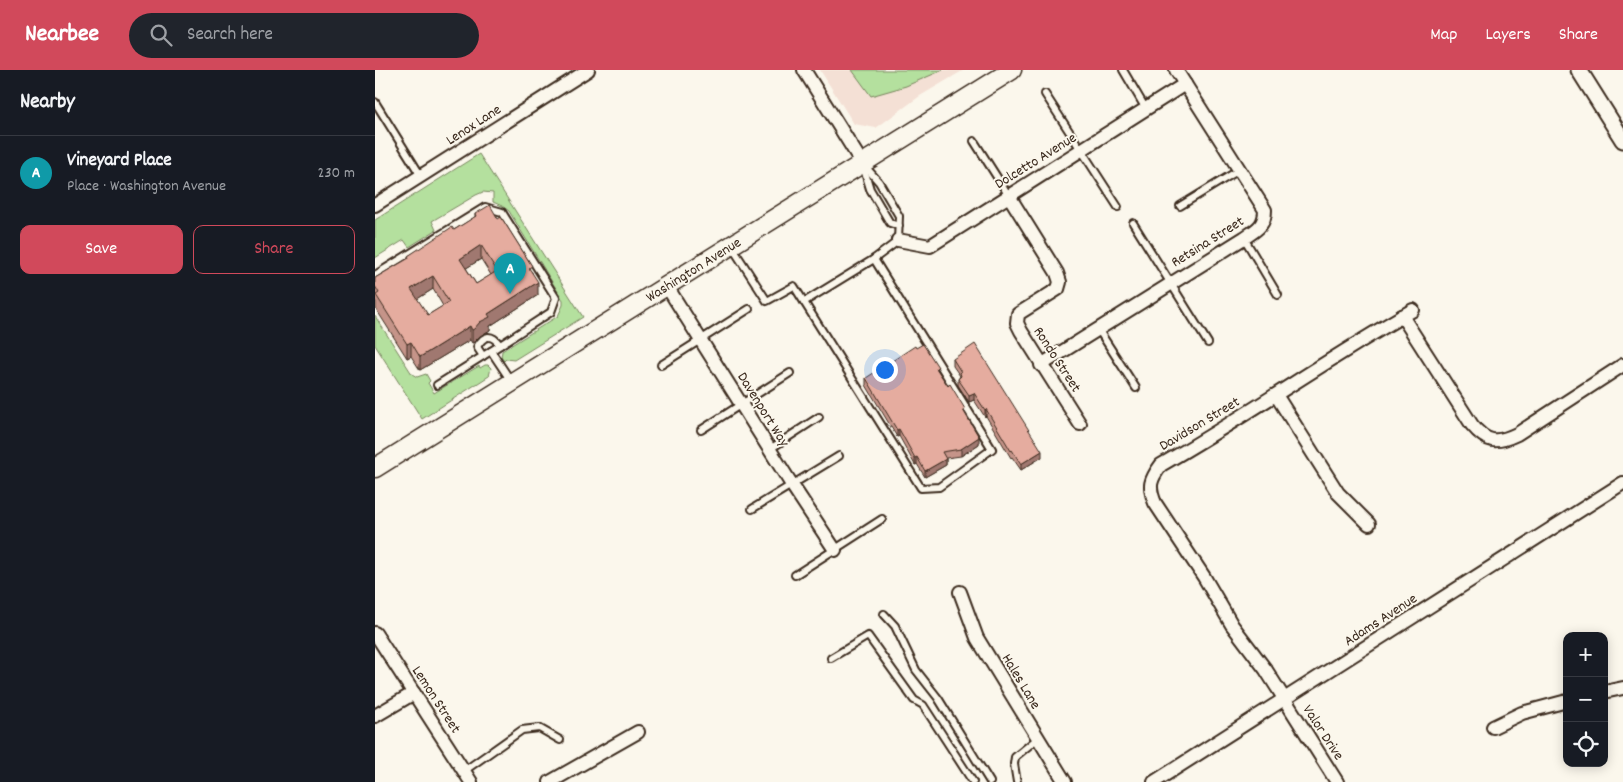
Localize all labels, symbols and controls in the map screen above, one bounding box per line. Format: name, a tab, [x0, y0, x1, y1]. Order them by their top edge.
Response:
search box	[129, 13, 479, 58]
text: Nearbee	[25, 18, 99, 52]
icon: search	[147, 21, 175, 49]
text: Search here	[187, 22, 273, 49]
text: Map	[1430, 23, 1457, 48]
text: Layers	[1485, 23, 1531, 48]
text: Share	[1559, 23, 1598, 48]
text: Nearby	[20, 88, 75, 118]
street label: Lenox Lane	[442, 99, 506, 152]
street label: Dolcetto Avenue	[991, 128, 1082, 196]
text: Vineyard Place	[67, 148, 172, 175]
text: A	[32, 162, 40, 185]
text: 230 m	[318, 162, 355, 185]
text: Place · Washington Avenue	[67, 175, 226, 198]
street label: Retsina Street	[1167, 211, 1249, 274]
button: Save	[20, 225, 183, 274]
button: Share	[193, 225, 355, 274]
street label: Washington Avenue	[642, 232, 746, 309]
pin: A	[494, 253, 526, 294]
street label: Rondo Street	[1027, 323, 1086, 398]
your location	[872, 357, 898, 383]
street label: Davenport Way	[731, 368, 794, 452]
street label: Davidson Street	[1156, 392, 1245, 457]
street label: Adams Avenue	[1340, 589, 1422, 653]
map controls	[1563, 632, 1608, 767]
button: +	[1563, 632, 1608, 677]
street label: Hales Lane	[995, 650, 1046, 714]
street label: Lemon Street	[405, 662, 466, 739]
button: −	[1563, 677, 1608, 722]
street label: Valor Drive	[1296, 701, 1349, 766]
button: locate	[1563, 722, 1608, 767]

